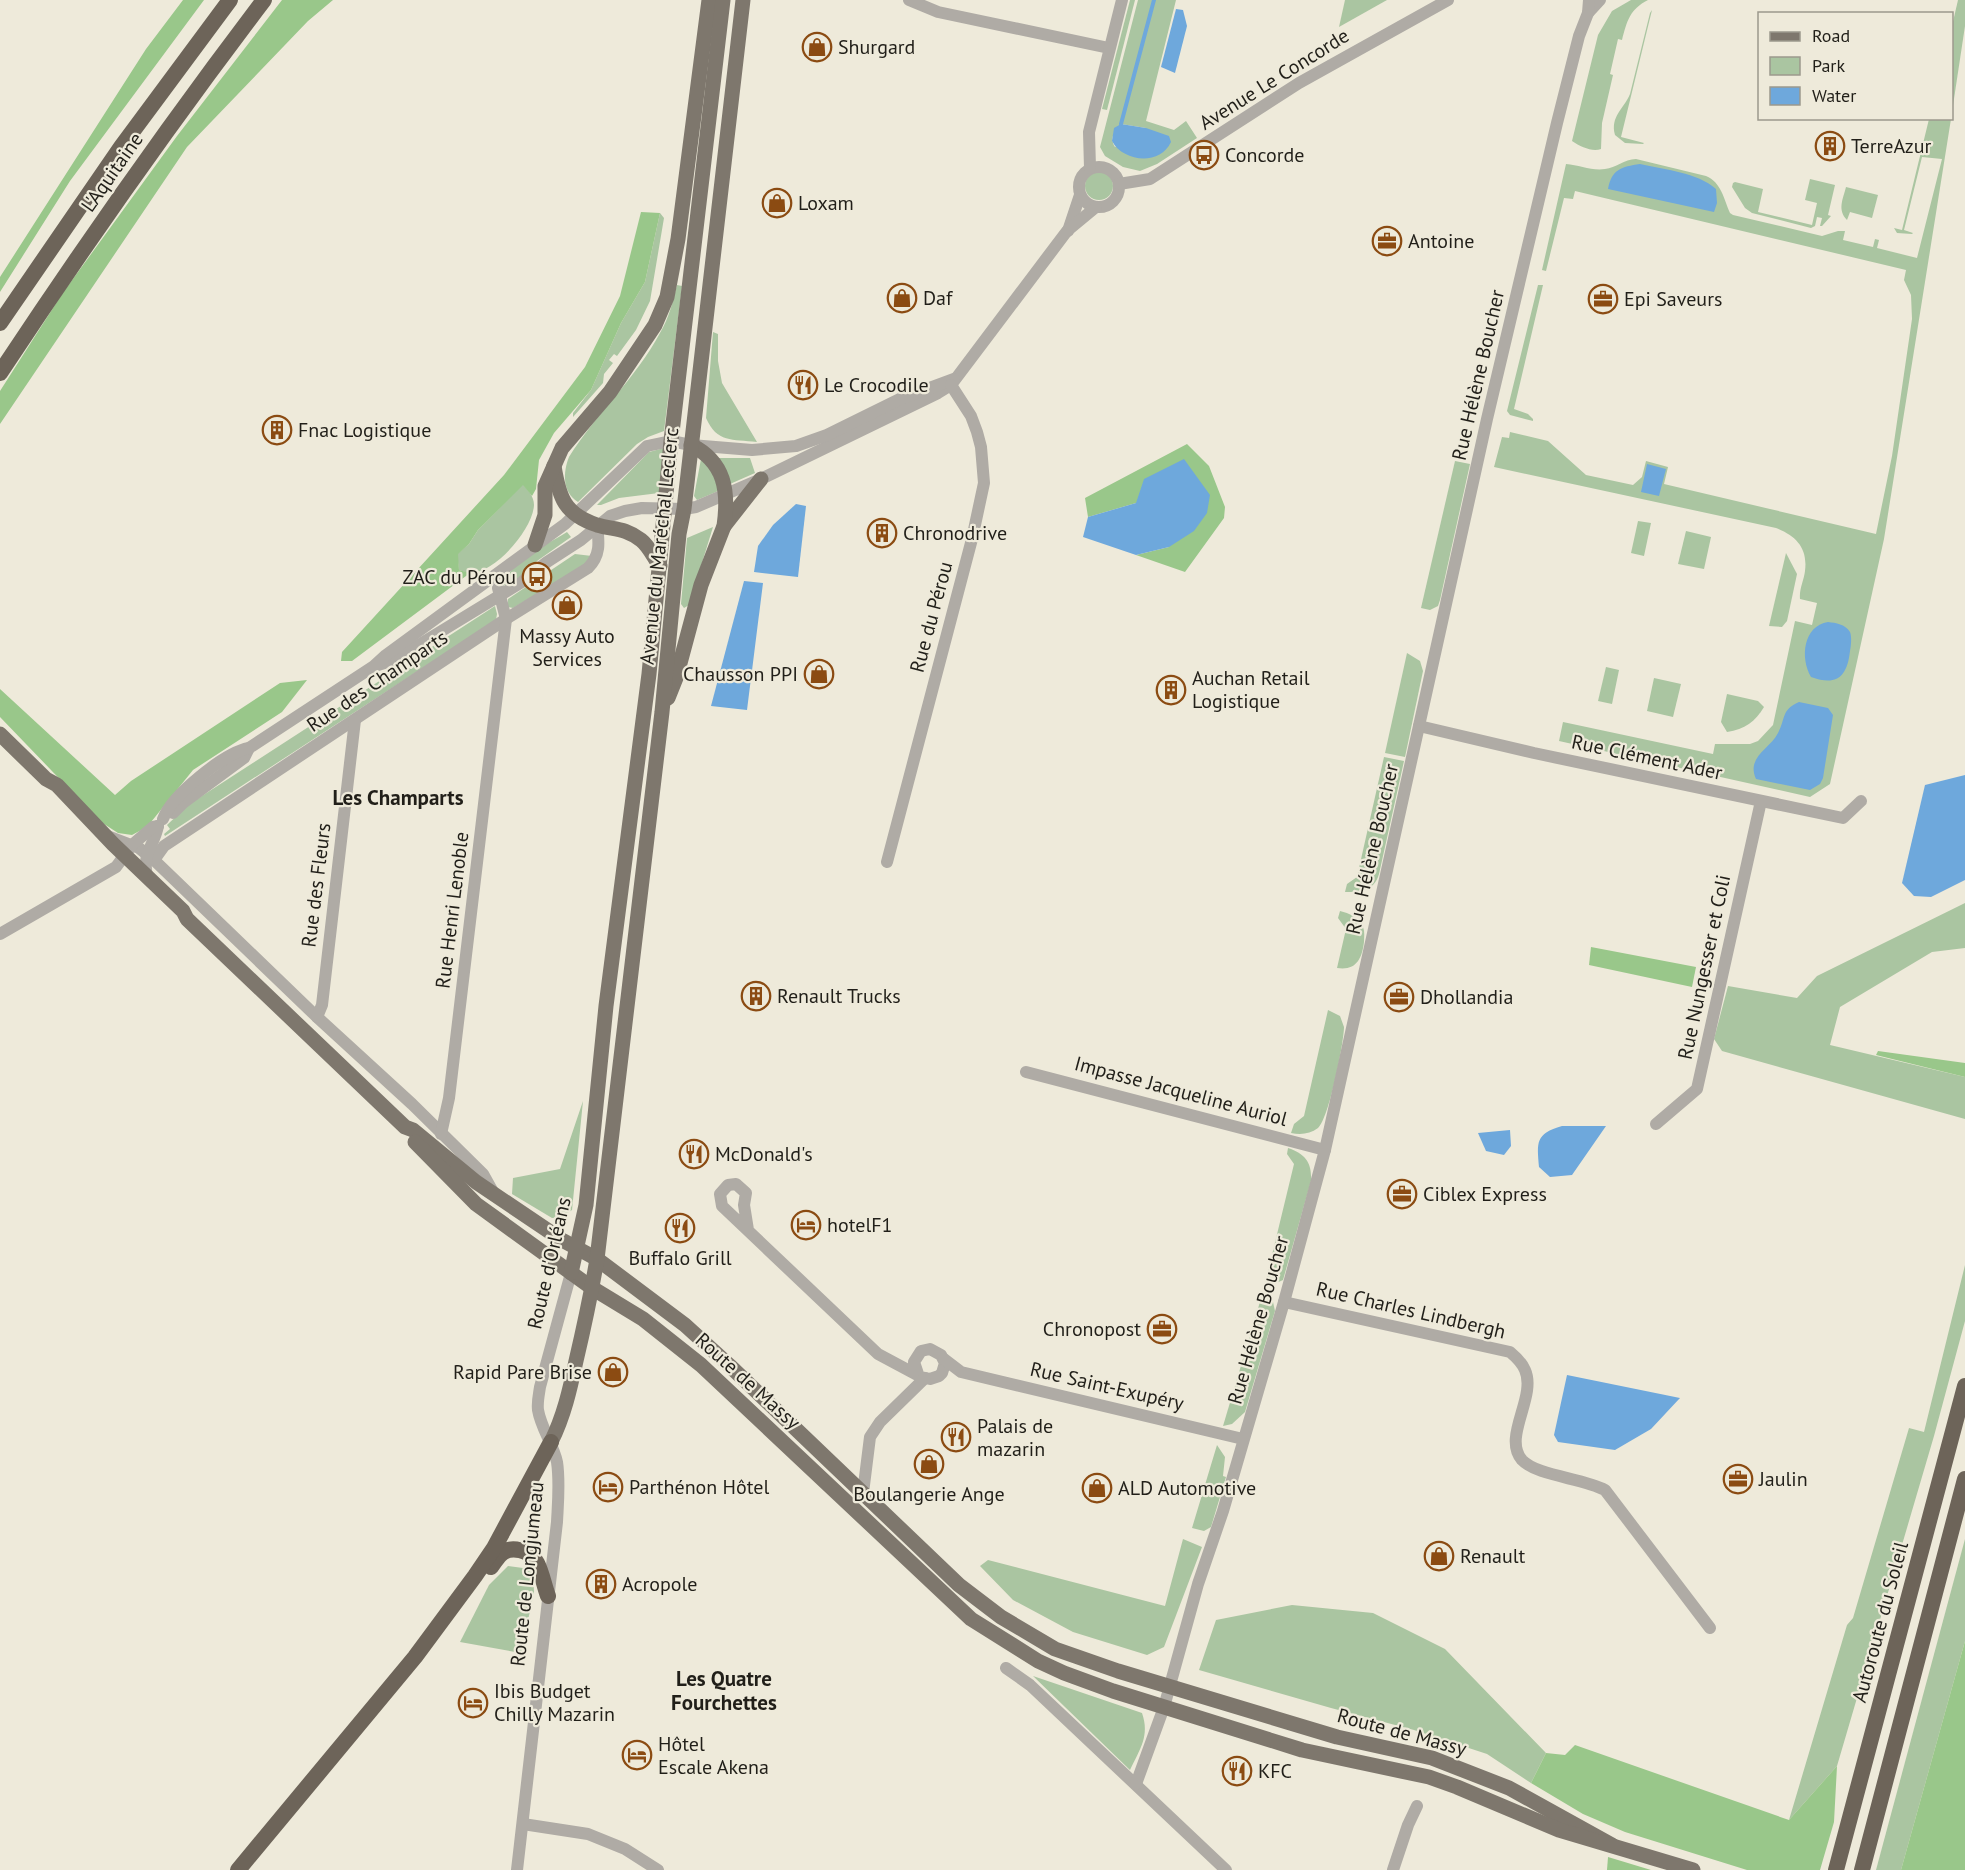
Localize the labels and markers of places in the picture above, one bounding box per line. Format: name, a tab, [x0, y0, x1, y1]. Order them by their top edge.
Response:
shop icon: Shurgard	[801, 31, 833, 63]
place label: Shurgard	[838, 34, 915, 60]
building icon: TerreAzur	[1814, 130, 1846, 162]
place label: TerreAzur	[1851, 133, 1931, 159]
bus stop icon: Concorde	[1188, 139, 1220, 171]
place label: Concorde	[1225, 142, 1304, 168]
shop icon: Loxam	[761, 187, 793, 219]
place label: Loxam	[798, 190, 854, 216]
office icon: Antoine	[1371, 225, 1403, 257]
place label: Antoine	[1408, 228, 1474, 254]
shop icon: Daf	[886, 282, 918, 314]
office icon: Epi Saveurs	[1587, 283, 1619, 315]
place label: Daf	[923, 285, 954, 311]
place label: Epi Saveurs	[1624, 286, 1722, 312]
restaurant icon: Le Crocodile	[787, 369, 819, 401]
place label: Le Crocodile	[824, 372, 929, 398]
building icon: Fnac Logistique	[261, 414, 293, 446]
place label: Fnac Logistique	[298, 417, 431, 443]
building icon: Chronodrive	[866, 517, 898, 549]
place label: Chronodrive	[903, 520, 1007, 546]
bus stop icon: ZAC du Pérou	[521, 561, 553, 593]
place label: ZAC du Pérou	[403, 564, 516, 590]
shop icon: Massy Auto Services	[551, 589, 583, 621]
place label: Massy Auto Services	[519, 623, 615, 672]
shop icon: Chausson PPI	[803, 658, 835, 690]
place label: Chausson PPI	[683, 661, 798, 687]
place label: Auchan Retail Logistique	[1192, 665, 1310, 714]
building icon: Auchan Retail Logistique	[1155, 674, 1187, 706]
building icon: Renault Trucks	[740, 980, 772, 1012]
office icon: Dhollandia	[1383, 981, 1415, 1013]
place label: Renault Trucks	[777, 983, 901, 1009]
place label: Dhollandia	[1420, 984, 1513, 1010]
restaurant icon: McDonald's	[678, 1138, 710, 1170]
place label: McDonald's	[715, 1141, 813, 1167]
office icon: Ciblex Express	[1386, 1178, 1418, 1210]
place label: Ciblex Express	[1423, 1181, 1547, 1207]
hotel icon: hotelF1	[790, 1209, 822, 1241]
restaurant icon: Buffalo Grill	[664, 1212, 696, 1244]
place label: hotelF1	[827, 1212, 892, 1238]
place label: Buffalo Grill	[628, 1245, 732, 1271]
office icon: Chronopost	[1146, 1313, 1178, 1345]
place label: Chronopost	[1043, 1316, 1141, 1342]
shop icon: Rapid Pare Brise	[597, 1356, 629, 1388]
place label: Rapid Pare Brise	[453, 1359, 592, 1385]
place label: Palais de mazarin	[977, 1413, 1053, 1462]
restaurant icon: Palais de mazarin	[940, 1421, 972, 1453]
shop icon: Boulangerie Ange	[913, 1448, 945, 1480]
office icon: Jaulin	[1722, 1463, 1754, 1495]
place label: Jaulin	[1758, 1466, 1808, 1492]
hotel icon: Parthénon Hôtel	[592, 1471, 624, 1503]
shop icon: ALD Automotive	[1081, 1472, 1113, 1504]
place label: Parthénon Hôtel	[629, 1474, 769, 1500]
place label: ALD Automotive	[1118, 1475, 1256, 1501]
place label: Boulangerie Ange	[853, 1481, 1005, 1507]
shop icon: Renault	[1423, 1540, 1455, 1572]
place label: Renault	[1460, 1543, 1526, 1569]
building icon: Acropole	[585, 1568, 617, 1600]
place label: Acropole	[622, 1571, 698, 1597]
place label: Ibis Budget Chilly Mazarin	[494, 1678, 615, 1727]
hotel icon: Ibis Budget Chilly Mazarin	[457, 1687, 489, 1719]
place label: Hôtel Escale Akena	[658, 1731, 769, 1780]
hotel icon: Hôtel Escale Akena	[621, 1739, 653, 1771]
restaurant icon: KFC	[1221, 1755, 1253, 1787]
place label: KFC	[1258, 1758, 1292, 1784]

